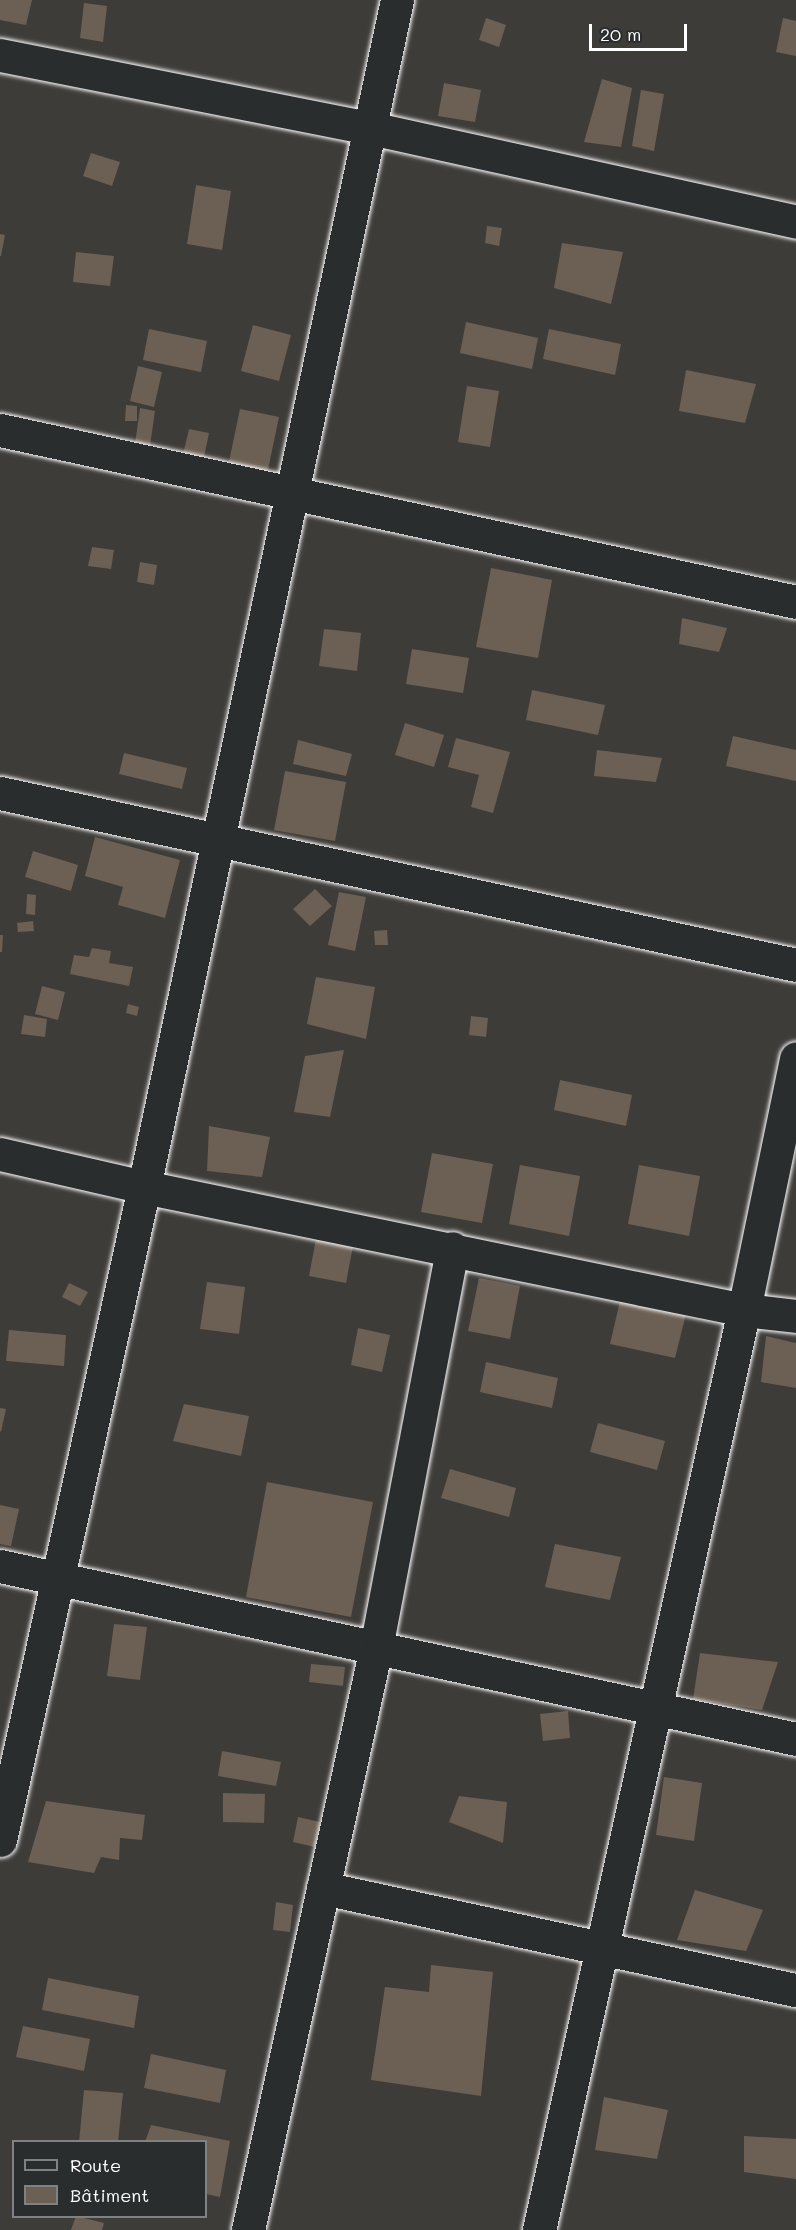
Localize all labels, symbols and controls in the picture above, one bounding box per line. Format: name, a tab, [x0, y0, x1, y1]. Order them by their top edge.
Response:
scale bar	[592, 12, 690, 50]
text: 20 m	[600, 22, 641, 46]
legend	[12, 2140, 207, 2218]
text: Route	[70, 2153, 121, 2177]
text: Bâtiment	[70, 2183, 149, 2207]

